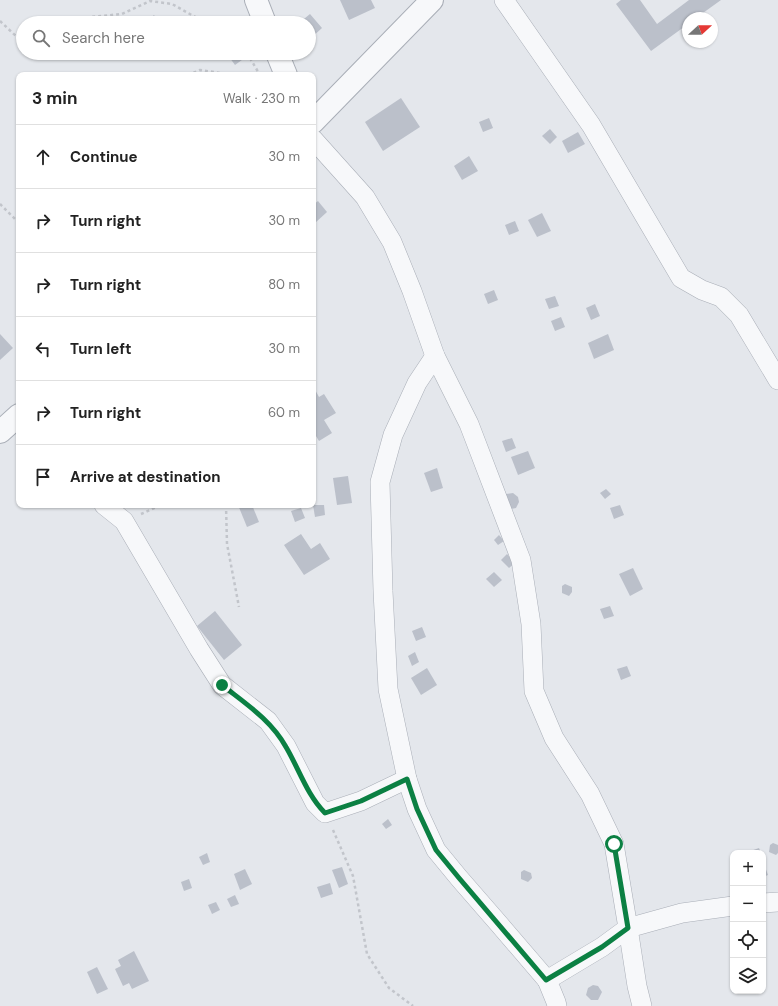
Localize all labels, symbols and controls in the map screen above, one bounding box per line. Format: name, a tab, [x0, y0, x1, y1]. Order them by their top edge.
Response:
north arrow	[682, 12, 718, 48]
search box	[16, 16, 316, 60]
icon: search	[30, 27, 52, 49]
text: Search here	[62, 28, 145, 48]
text: 3 min	[32, 87, 77, 109]
text: Walk · 230 m	[223, 90, 300, 107]
icon: ahead	[32, 146, 54, 168]
text: Continue	[70, 147, 138, 167]
text: 30 m	[268, 148, 300, 165]
icon: right	[32, 210, 54, 232]
text: Turn right	[70, 211, 141, 231]
text: 30 m	[268, 212, 300, 229]
icon: right	[32, 274, 54, 296]
text: Turn right	[70, 275, 141, 295]
text: 80 m	[268, 276, 300, 293]
icon: left	[32, 338, 54, 360]
text: Turn left	[70, 339, 131, 359]
text: 30 m	[268, 340, 300, 357]
icon: right	[32, 402, 54, 424]
text: Turn right	[70, 403, 141, 423]
text: 60 m	[268, 404, 300, 421]
icon: arrive	[32, 466, 54, 488]
text: Arrive at destination	[70, 467, 221, 487]
route end	[213, 676, 231, 694]
route start	[605, 835, 623, 853]
map controls	[730, 850, 766, 994]
button: +	[730, 850, 766, 886]
button: −	[730, 886, 766, 922]
button: locate	[730, 922, 766, 958]
button: layers	[730, 958, 766, 994]

